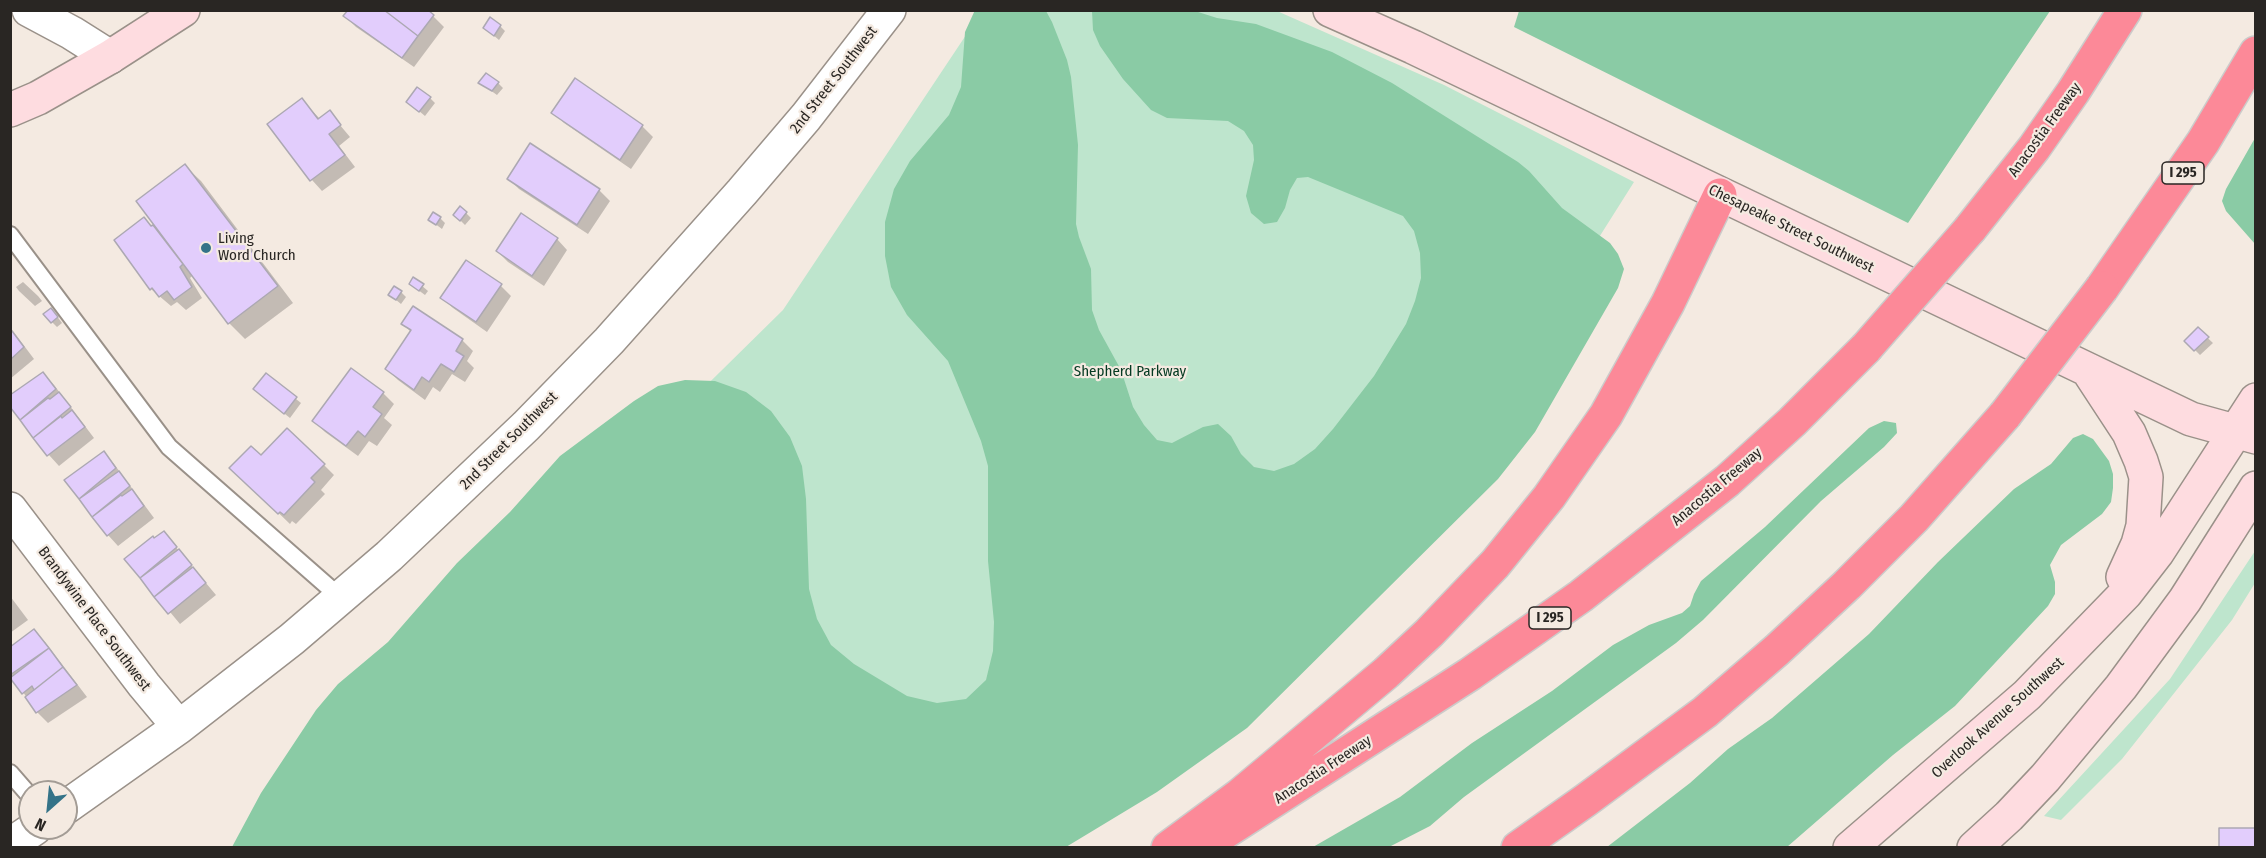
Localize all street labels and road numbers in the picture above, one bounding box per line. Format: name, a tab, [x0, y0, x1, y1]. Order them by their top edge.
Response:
street label: 2nd Street Southwest	[787, 23, 881, 137]
street label: Anacostia Freeway	[2005, 79, 2085, 181]
road number: I 295	[2162, 162, 2204, 184]
street label: Chesapeake Street Southwest	[1705, 181, 1877, 277]
street label: 2nd Street Southwest	[456, 388, 562, 494]
street label: Anacostia Freeway	[1668, 444, 1766, 530]
street label: Brandywine Place Southwest	[34, 543, 154, 695]
road number: I 295	[1529, 607, 1571, 629]
street label: Overlook Avenue Southwest	[1928, 654, 2068, 782]
street label: Anacostia Freeway	[1271, 732, 1375, 808]

